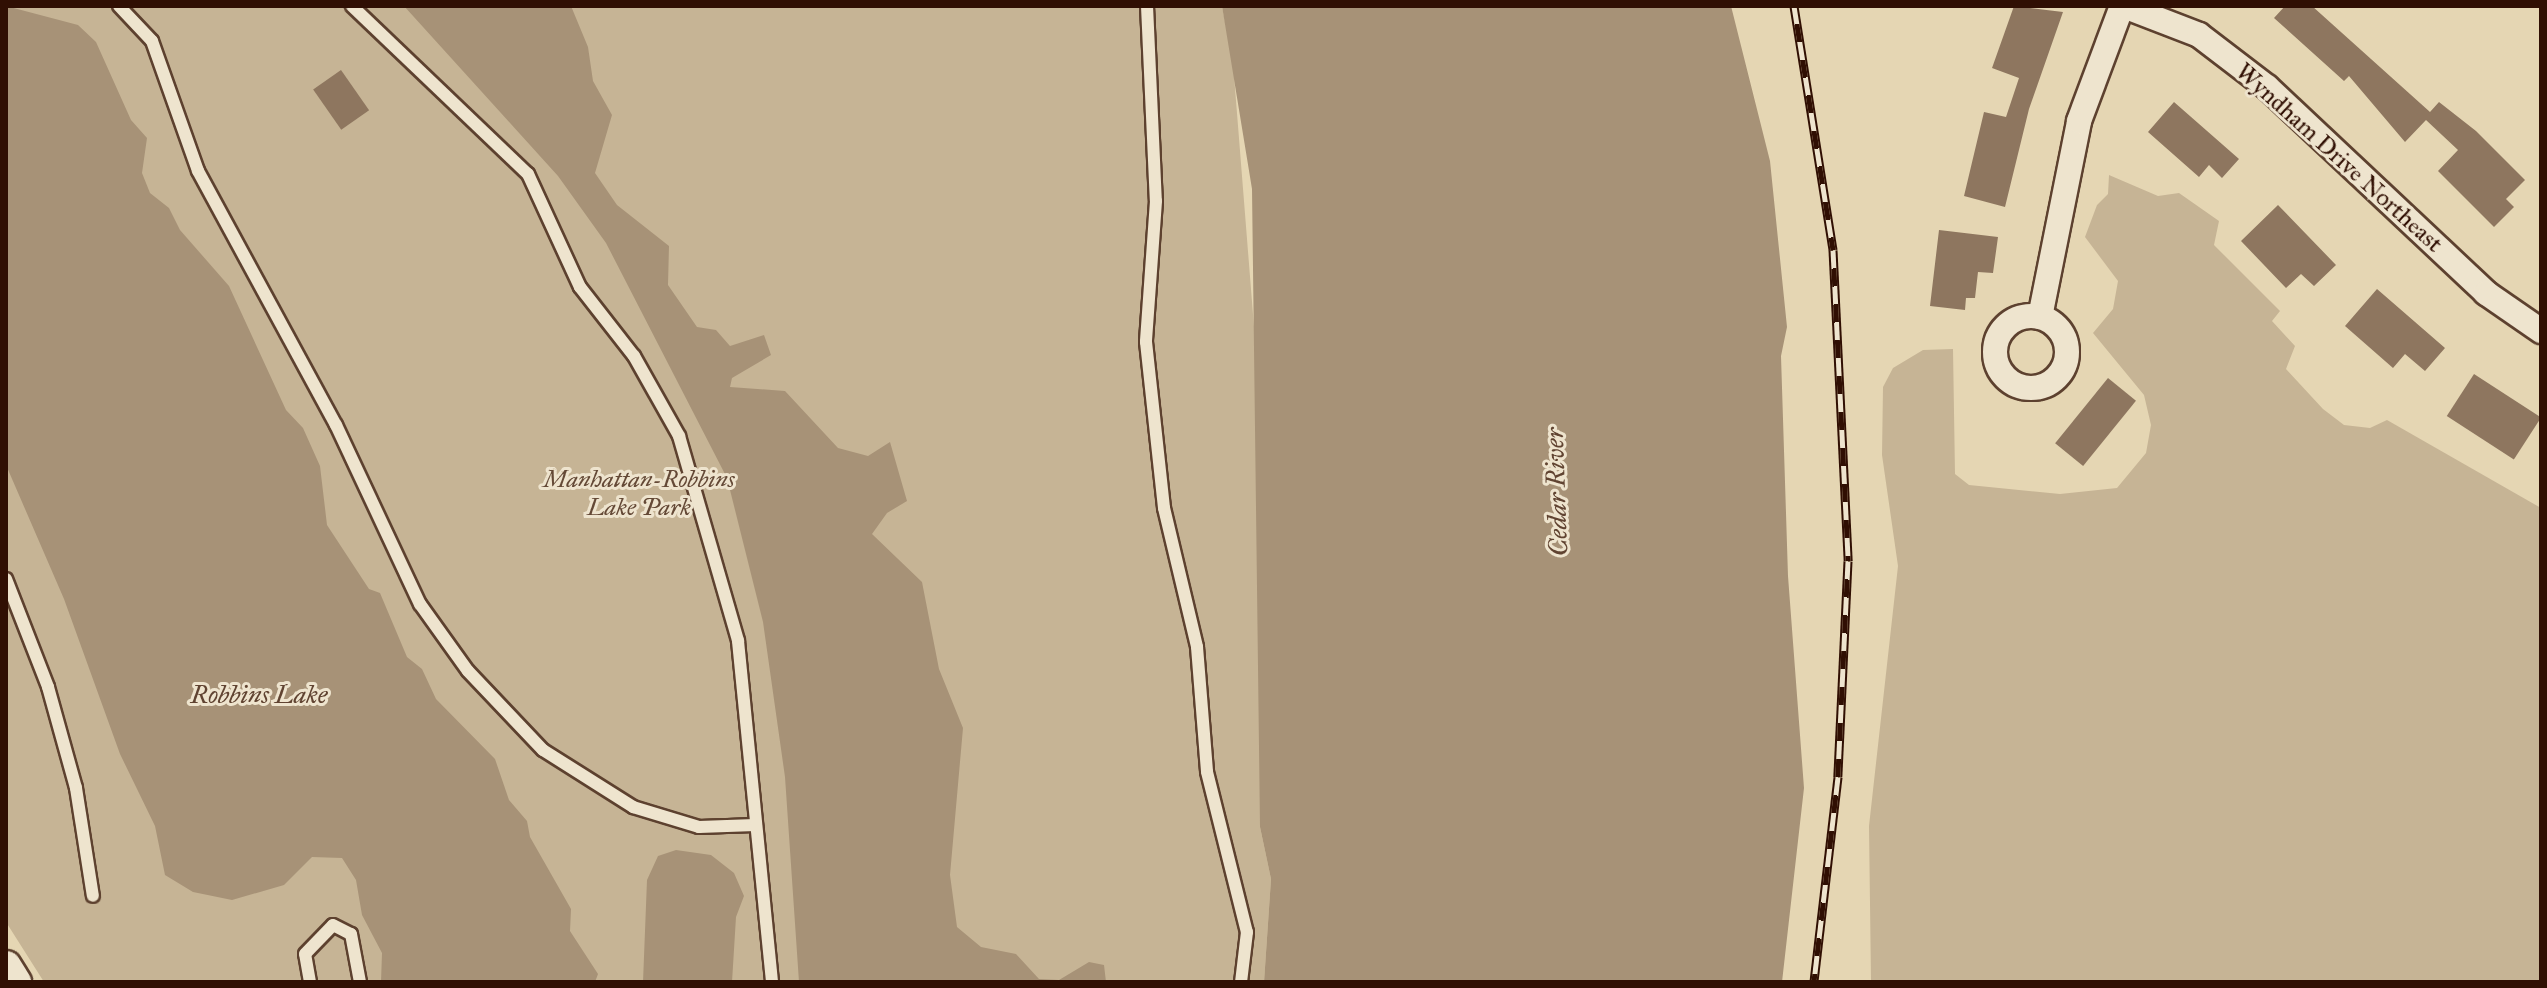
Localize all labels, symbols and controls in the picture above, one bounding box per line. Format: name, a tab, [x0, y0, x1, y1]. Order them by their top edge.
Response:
street label: Wyndham Drive Northeast	[2230, 57, 2448, 259]
water label: Cedar River	[1539, 427, 1575, 557]
park label: Manhattan-Robbins Lake Park	[543, 466, 735, 522]
water label: Robbins Lake	[191, 679, 327, 711]

